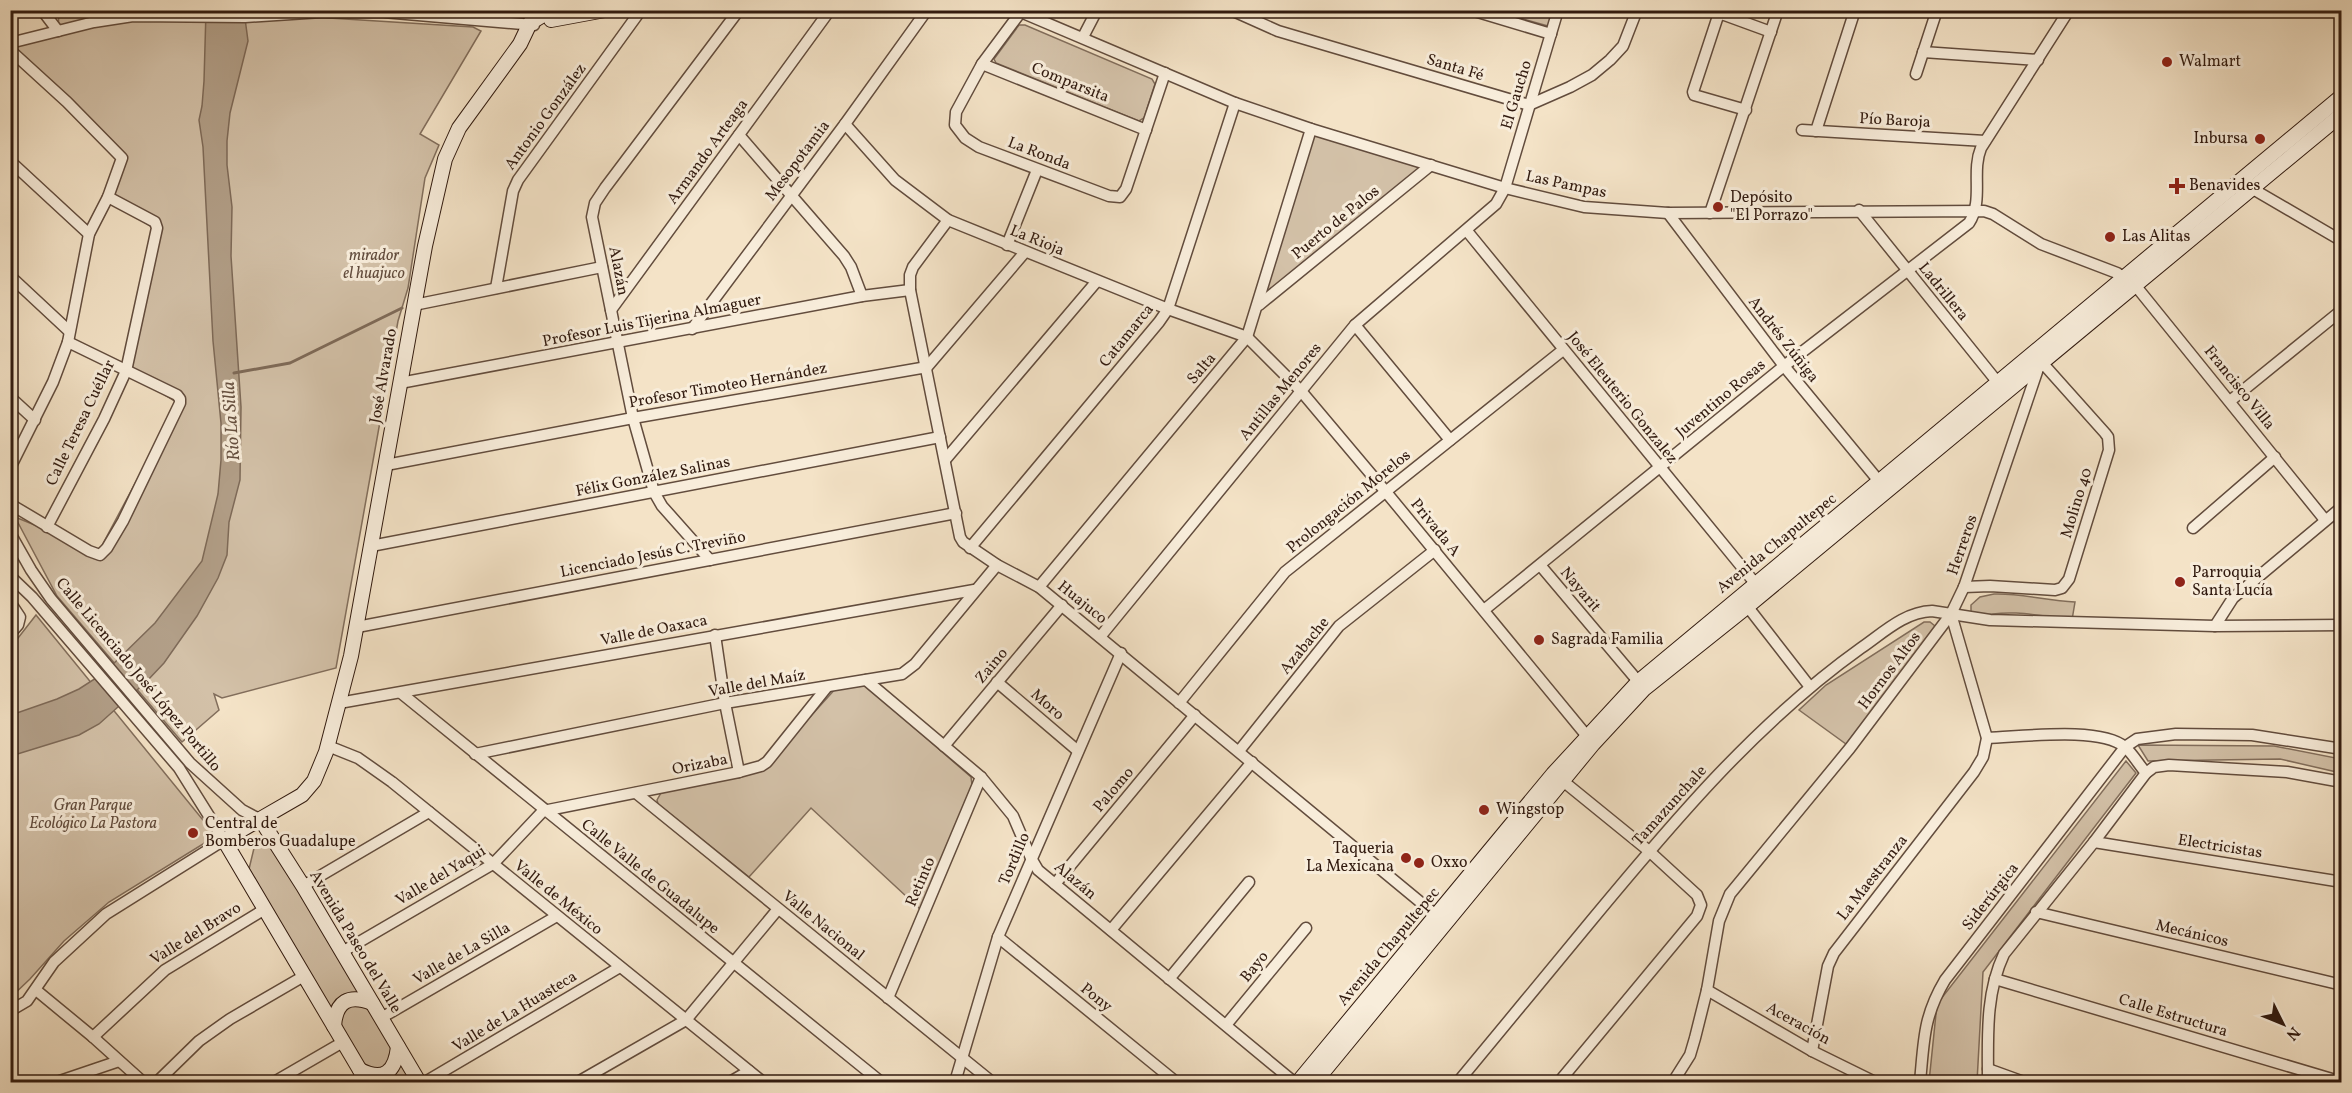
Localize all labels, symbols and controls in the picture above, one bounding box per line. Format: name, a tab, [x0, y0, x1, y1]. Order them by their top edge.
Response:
street label: Santa Fé	[1424, 49, 1486, 87]
place label: Walmart	[2179, 51, 2242, 73]
marker: Walmart	[2160, 55, 2174, 69]
street label: Comparsita	[1028, 57, 1112, 109]
street label: El Gaucho	[1496, 58, 1538, 132]
street label: Antonio González	[500, 59, 592, 175]
street label: Armando Arteaga	[662, 95, 754, 209]
street label: Pío Baroja	[1859, 108, 1931, 134]
street label: Mesopotamia	[760, 116, 836, 206]
place label: Inbursa	[2193, 128, 2248, 150]
street label: La Ronda	[1004, 132, 1074, 176]
marker: Inbursa	[2253, 132, 2267, 146]
street label: Las Pampas	[1523, 166, 1609, 204]
place label: Benavides	[2189, 175, 2260, 197]
marker: Benavides	[2170, 179, 2184, 193]
street label: Puerto de Palos	[1288, 181, 1385, 265]
place label: Depósito "El Porrazo"	[1730, 187, 1813, 227]
marker: Depósito "El Porrazo"	[1711, 200, 1725, 214]
street label: La Rioja	[1006, 220, 1068, 262]
place label: Las Alitas	[2122, 226, 2190, 248]
marker: Las Alitas	[2103, 230, 2117, 244]
park label: mirador el huajuco	[343, 245, 405, 285]
street label: Alazán	[602, 245, 634, 297]
street label: Ladrillera	[1913, 258, 1973, 326]
street label: Profesor Luis Tijerina Almaguer	[541, 289, 764, 353]
street label: Andrés Zúñiga	[1742, 292, 1824, 388]
street label: Catamarca	[1095, 300, 1159, 372]
street label: José Alvarado	[365, 327, 403, 425]
street label: José Eleuterio Gonzalez	[1562, 327, 1682, 469]
street label: Antillas Menores	[1235, 338, 1327, 446]
street label: Francisco Villa	[2198, 341, 2280, 435]
street label: Salta	[1182, 348, 1222, 390]
street label: Juventino Rosas	[1671, 355, 1771, 443]
street label: Calle Teresa Cuéllar	[41, 356, 121, 490]
street label: Profesor Timoteo Hernández	[627, 358, 829, 414]
water label: Río La Silla	[217, 380, 247, 462]
street label: Prolongación Morelos	[1282, 445, 1416, 559]
street label: Félix González Salinas	[574, 451, 732, 503]
street label: Molino 40	[2056, 465, 2098, 541]
street label: Avenida Chapultepec	[1712, 489, 1842, 599]
street label: Privada A	[1405, 494, 1465, 562]
street label: Herreros	[1942, 512, 1984, 578]
street label: Licenciado Jesús C. Treviño	[558, 526, 748, 584]
place label: Parroquia Santa Lucía	[2192, 562, 2273, 602]
street label: Nayarit	[1554, 563, 1606, 618]
street label: Calle Licenciado José López Portillo	[50, 573, 226, 777]
marker: Parroquia Santa Lucía	[2173, 575, 2187, 589]
street label: Huajuco	[1052, 576, 1112, 630]
street label: Valle de Oaxaca	[599, 610, 709, 652]
street label: Azabache	[1275, 613, 1335, 679]
street label: Hornos Altos	[1853, 627, 1927, 714]
place label: Sagrada Familia	[1551, 629, 1664, 651]
marker: Sagrada Familia	[1532, 633, 1546, 647]
street label: Zaino	[970, 643, 1014, 689]
street label: Valle del Maíz	[707, 665, 807, 703]
street label: Moro	[1025, 684, 1069, 726]
street label: Orizaba	[670, 749, 730, 781]
street label: Tamazunchale	[1628, 761, 1712, 851]
street label: Palomo	[1088, 763, 1140, 817]
park label: Gran Parque Ecológico La Pastora	[29, 795, 157, 835]
place label: Wingstop	[1496, 799, 1564, 821]
marker: Wingstop	[1477, 803, 1491, 817]
place label: Central de Bomberos Guadalupe	[205, 813, 355, 853]
street label: Calle Valle de Guadalupe	[576, 814, 724, 940]
marker: Central de Bomberos Guadalupe	[186, 826, 200, 840]
street label: Tordillo	[994, 829, 1036, 889]
street label: Electricistas	[2176, 829, 2264, 865]
street label: La Maestranza	[1833, 831, 1913, 925]
place label: Taqueria La Mexicana	[1306, 838, 1394, 878]
street label: Valle del Yaqui	[392, 840, 490, 912]
marker: Taqueria La Mexicana	[1399, 851, 1413, 865]
place label: Oxxo	[1431, 852, 1468, 874]
street label: Retinto	[901, 854, 941, 910]
street label: Valle de México	[509, 855, 607, 941]
marker: Oxxo	[1412, 856, 1426, 870]
street label: Alazán	[1049, 857, 1101, 905]
street label: Siderúrgica	[1957, 858, 2025, 936]
street label: Avenida Paseo del Valle	[304, 867, 406, 1017]
street label: Avenida Chapultepec	[1333, 883, 1445, 1011]
street label: Valle Nacional	[777, 886, 869, 966]
street label: Valle del Bravo	[146, 897, 246, 971]
street label: Mecánicos	[2153, 915, 2231, 953]
street label: Valle de La Silla	[409, 917, 515, 991]
street label: Bayo	[1236, 947, 1274, 987]
street label: Valle de La Huasteca	[449, 966, 581, 1058]
street label: Pony	[1075, 978, 1117, 1018]
street label: Calle Estructura	[2116, 989, 2230, 1043]
north arrow	[2253, 994, 2313, 1054]
street label: Aceración	[1762, 997, 1834, 1051]
text: N	[2280, 1021, 2305, 1045]

